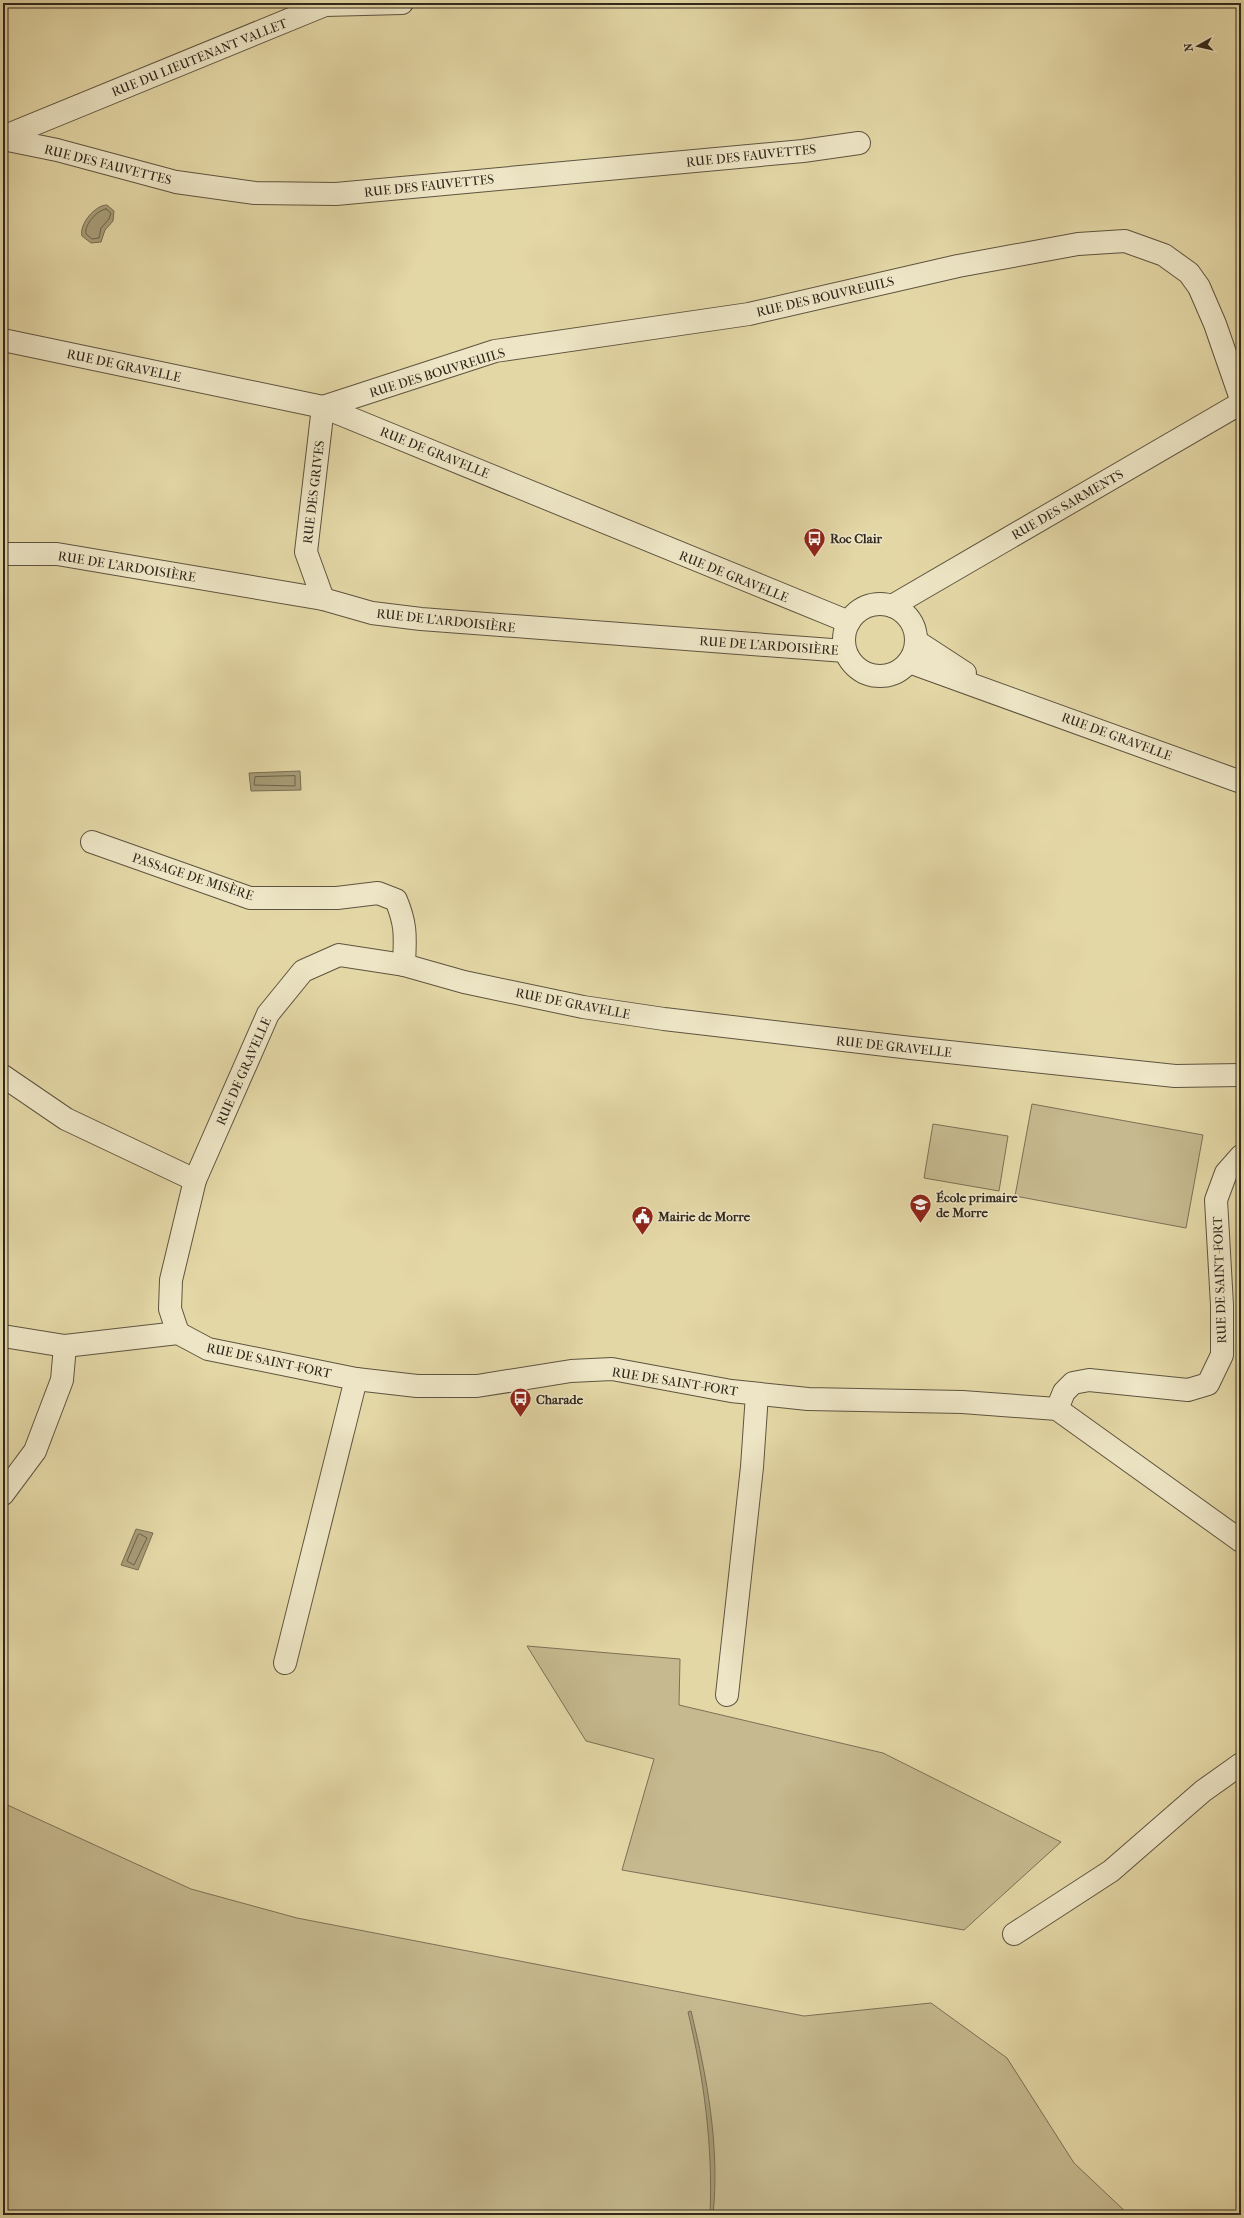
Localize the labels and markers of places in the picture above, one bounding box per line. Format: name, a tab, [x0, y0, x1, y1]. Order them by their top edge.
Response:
bus stop icon: Roc Clair	[802, 525, 828, 558]
place label: Roc Clair	[830, 531, 883, 546]
place label: École primaire de Morre	[936, 1190, 1018, 1220]
school or university icon: École primaire de Morre	[907, 1191, 933, 1224]
public building icon: Mairie de Morre	[630, 1203, 656, 1236]
place label: Mairie de Morre	[657, 1209, 751, 1224]
bus stop icon: Charade	[508, 1386, 534, 1419]
place label: Charade	[536, 1392, 584, 1407]

